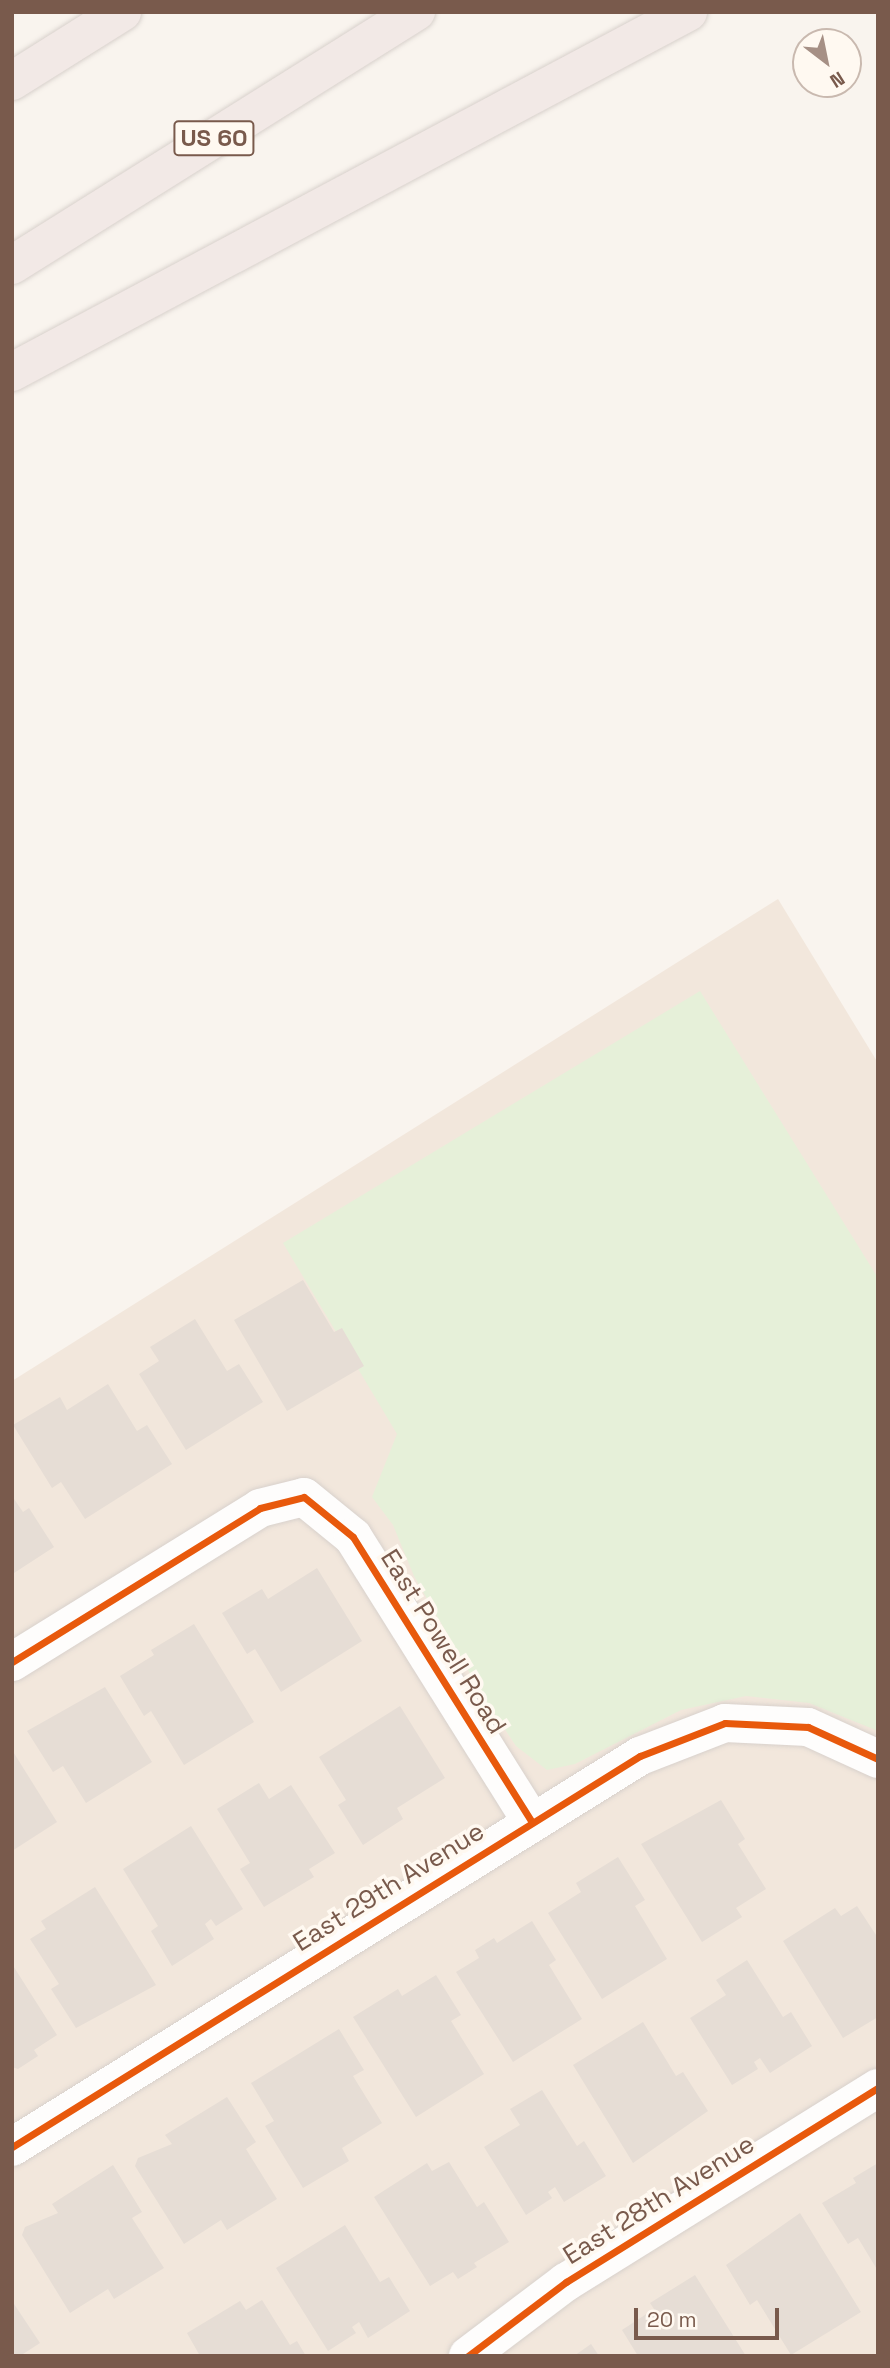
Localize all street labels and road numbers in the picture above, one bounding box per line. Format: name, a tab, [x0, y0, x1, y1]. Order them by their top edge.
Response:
road number: US 60	[172, 118, 256, 158]
street label: East Powell Road	[374, 1544, 512, 1740]
street label: East 29th Avenue	[288, 1816, 490, 1958]
street label: East 28th Avenue	[558, 2129, 760, 2271]

